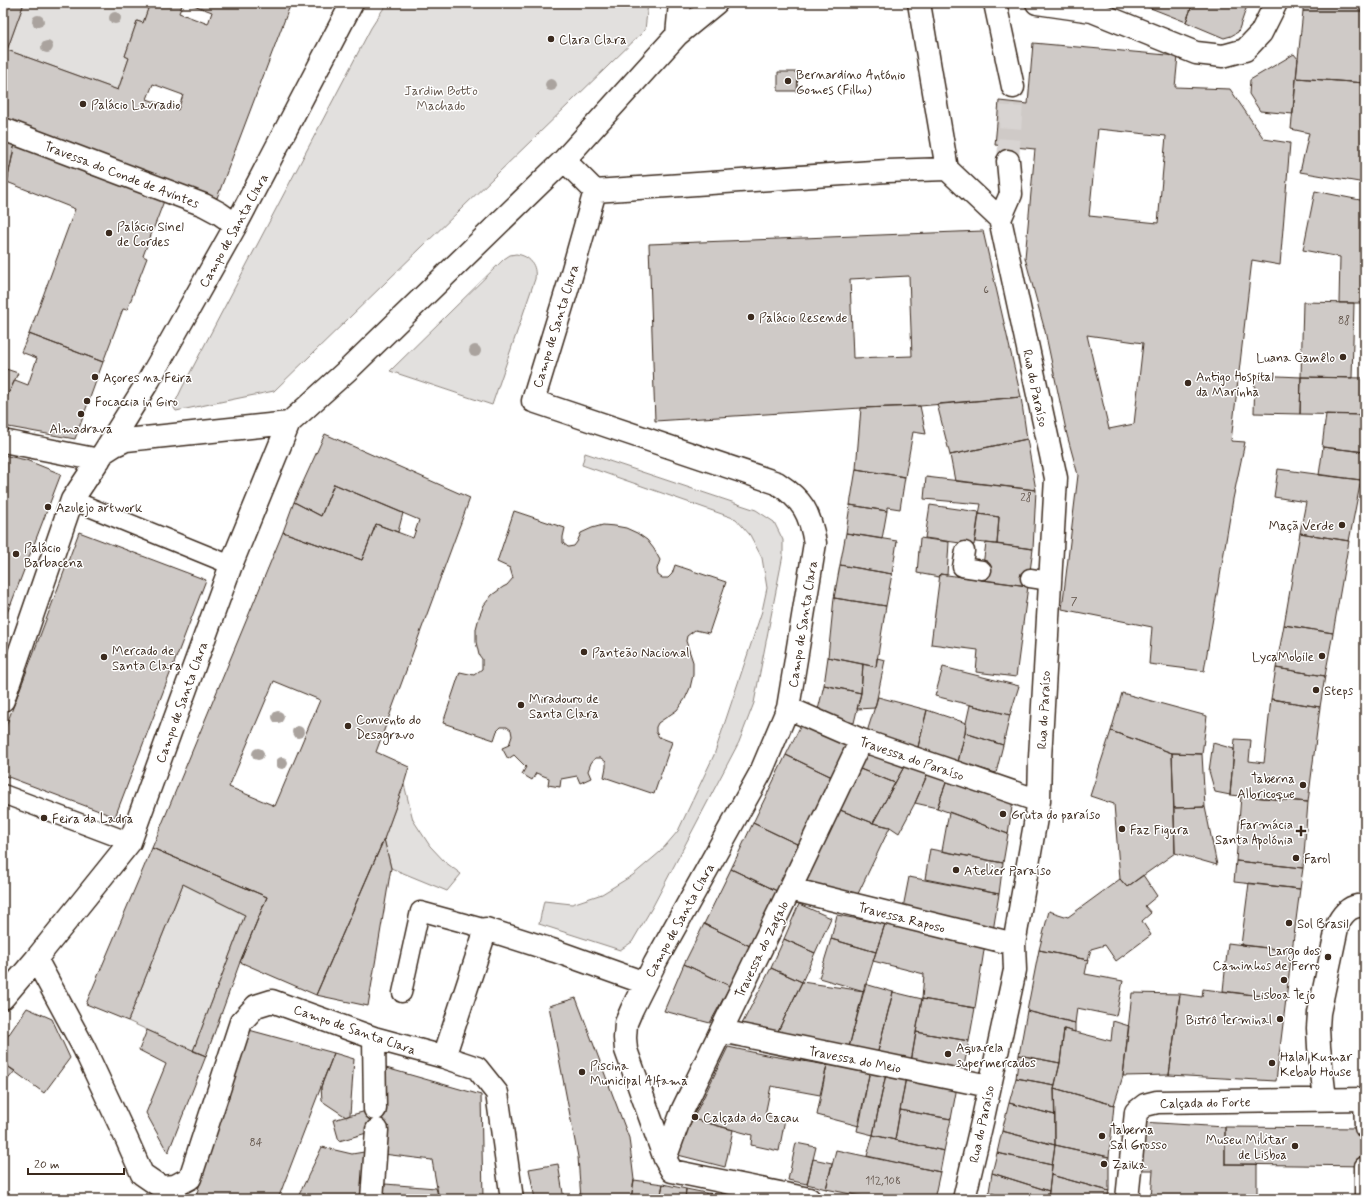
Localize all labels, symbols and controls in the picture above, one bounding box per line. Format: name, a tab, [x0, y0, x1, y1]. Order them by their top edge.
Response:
place label: Clara Clara	[559, 32, 627, 49]
marker: Clara Clara	[546, 34, 556, 44]
place label: Bernardino António Gomes (Filho)	[796, 67, 905, 99]
marker: Bernardino António Gomes (Filho)	[783, 76, 793, 86]
park label: Jardim Botto Machado	[404, 83, 478, 115]
place label: Palácio Lavradio	[91, 97, 180, 114]
marker: Palácio Lavradio	[78, 99, 88, 109]
street label: Travessa do Conde de Avintes	[42, 138, 202, 213]
street label: Campo de Santa Clara	[196, 170, 273, 291]
place label: Palácio Sinel de Cordes	[117, 219, 184, 251]
marker: Palácio Sinel de Cordes	[104, 228, 114, 238]
street label: Campo de Santa Clara	[530, 262, 583, 390]
house number: 6	[983, 283, 989, 297]
place label: Palácio Resende	[759, 310, 847, 327]
marker: Palácio Resende	[746, 312, 756, 322]
house number: 88	[1338, 314, 1350, 328]
street label: Rua do Paraíso	[1018, 348, 1051, 429]
place label: Luana Camêlo	[1256, 350, 1335, 367]
marker: Luana Camêlo	[1338, 352, 1348, 362]
place label: Antigo Hospital da Marinha	[1196, 369, 1274, 401]
place label: Açores na Feira	[103, 370, 193, 387]
marker: Açores na Feira	[90, 372, 100, 382]
marker: Antigo Hospital da Marinha	[1183, 378, 1193, 388]
place label: Focaccia in Giro	[95, 394, 178, 411]
marker: Focaccia in Giro	[82, 396, 92, 406]
marker: Almadrava	[76, 409, 86, 419]
place label: Almadrava	[49, 421, 113, 438]
house number: 28	[1020, 491, 1032, 505]
place label: Azulejo artwork	[56, 500, 143, 517]
marker: Azulejo artwork	[43, 502, 53, 512]
place label: Maçã Verde	[1269, 518, 1334, 535]
marker: Maçã Verde	[1337, 520, 1347, 530]
place label: Palácio Barbacena	[24, 540, 83, 572]
marker: Palácio Barbacena	[11, 549, 21, 559]
street label: Campo de Santa Clara	[785, 559, 822, 689]
house number: 7	[1071, 595, 1078, 609]
street label: Campo de Santa Clara	[152, 639, 212, 766]
place label: Mercado de Santa Clara	[112, 643, 182, 675]
place label: Panteão Nacional	[592, 645, 690, 662]
marker: Panteão Nacional	[579, 647, 589, 657]
place label: LycaMobile	[1252, 649, 1314, 666]
marker: LycaMobile	[1317, 651, 1327, 661]
marker: Mercado de Santa Clara	[99, 652, 109, 662]
street label: Rua do Paraíso	[1034, 670, 1055, 750]
place label: Steps	[1324, 683, 1354, 700]
marker: Steps	[1311, 685, 1321, 695]
place label: Miradouro de Santa Clara	[529, 691, 599, 723]
marker: Miradouro de Santa Clara	[516, 700, 526, 710]
place label: Convento do Desagravo	[356, 712, 421, 745]
marker: Convento do Desagravo	[343, 721, 353, 731]
street label: Travessa do Paraíso	[857, 734, 967, 785]
place label: Taberna Albricoque	[1237, 771, 1295, 803]
marker: Taberna Albricoque	[1298, 780, 1308, 790]
place label: Gruta do paraíso	[1011, 807, 1101, 824]
marker: Gruta do paraíso	[998, 809, 1008, 819]
place label: Feira da Ladra	[52, 811, 134, 828]
marker: Feira da Ladra	[39, 813, 49, 823]
place label: Farmácia Santa Apolónia	[1215, 817, 1293, 850]
place label: Faz Figura	[1130, 822, 1189, 839]
marker: Faz Figura	[1117, 824, 1127, 834]
marker: Farmácia Santa Apolónia	[1296, 826, 1306, 836]
place label: Farol	[1304, 851, 1331, 868]
marker: Farol	[1291, 853, 1301, 863]
street label: Campo de Santa Clara	[642, 860, 719, 981]
place label: Atelier Paraíso	[964, 863, 1052, 880]
marker: Atelier Paraíso	[951, 865, 961, 875]
street label: Travessa do Zagalo	[731, 898, 795, 1002]
street label: Travessa Raposo	[856, 899, 947, 937]
place label: Sol Brasil	[1297, 916, 1349, 933]
marker: Sol Brasil	[1284, 918, 1294, 928]
place label: Largo dos Caminhos de Ferro	[1212, 943, 1320, 975]
marker: Largo dos Caminhos de Ferro	[1323, 952, 1333, 962]
marker: Lisboa Tejo	[1279, 975, 1289, 985]
place label: Lisboa Tejo	[1253, 987, 1315, 1004]
street label: Campo de Santa Clara	[291, 1001, 418, 1059]
place label: Bistrô Terminal	[1186, 1012, 1272, 1029]
marker: Bistrô Terminal	[1275, 1014, 1285, 1024]
place label: Aquarela supermercados	[956, 1040, 1036, 1072]
street label: Travessa do Meio	[807, 1043, 903, 1078]
marker: Aquarela supermercados	[943, 1049, 953, 1059]
place label: Halal Kumar Kebab House	[1280, 1049, 1353, 1081]
place label: Piscina Municipal Alfama	[590, 1058, 688, 1090]
marker: Halal Kumar Kebab House	[1267, 1058, 1277, 1068]
marker: Piscina Municipal Alfama	[577, 1067, 587, 1077]
street label: Rua do Paraíso	[966, 1084, 999, 1165]
street label: Calçada do Forte	[1159, 1094, 1251, 1113]
place label: Calçada do Cacau	[703, 1110, 799, 1127]
marker: Calçada do Cacau	[690, 1112, 700, 1122]
place label: Taberna Sal Grosso	[1110, 1122, 1167, 1154]
marker: Taberna Sal Grosso	[1097, 1131, 1107, 1141]
place label: Museu Militar de Lisboa	[1206, 1132, 1288, 1164]
house number: 84	[250, 1136, 263, 1150]
marker: Museu Militar de Lisboa	[1290, 1141, 1300, 1151]
scale bar	[28, 1150, 124, 1176]
text: 20 m	[34, 1157, 60, 1173]
place label: Zaika	[1112, 1157, 1147, 1174]
marker: Zaika	[1099, 1159, 1109, 1169]
house number: 112,108	[865, 1174, 901, 1188]

